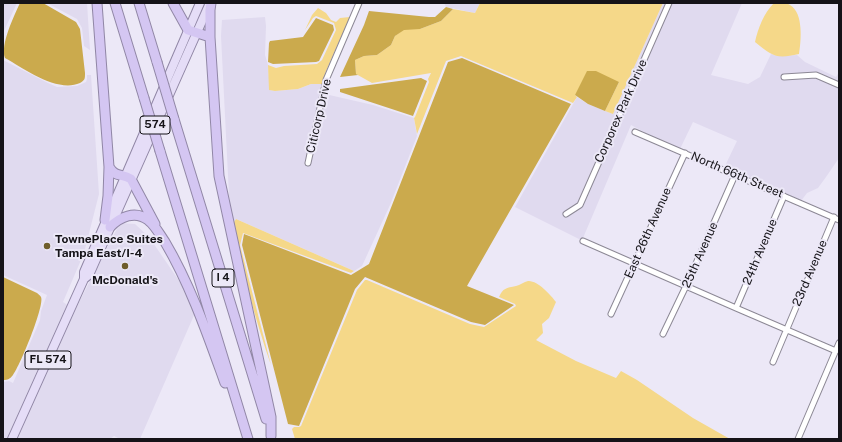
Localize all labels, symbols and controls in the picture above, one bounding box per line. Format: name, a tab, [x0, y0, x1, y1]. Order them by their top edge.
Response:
street label: Corporex Park Drive	[592, 57, 650, 165]
street label: Citicorp Drive	[303, 78, 335, 154]
road number: 574	[140, 116, 170, 134]
street label: North 66th Street	[689, 149, 785, 201]
street label: East 26th Avenue	[622, 185, 674, 281]
street label: 24th Avenue	[740, 217, 780, 287]
street label: 25th Avenue	[679, 220, 721, 290]
place label: TownePlace Suites Tampa East/I-4	[55, 232, 163, 260]
street label: 23rd Avenue	[790, 238, 830, 308]
marker: TownePlace Suites Tampa East/I-4	[42, 241, 52, 251]
marker: McDonald's	[120, 261, 130, 271]
road number: I 4	[212, 269, 234, 287]
place label: McDonald's	[92, 273, 158, 287]
road number: FL 574	[25, 351, 71, 369]

